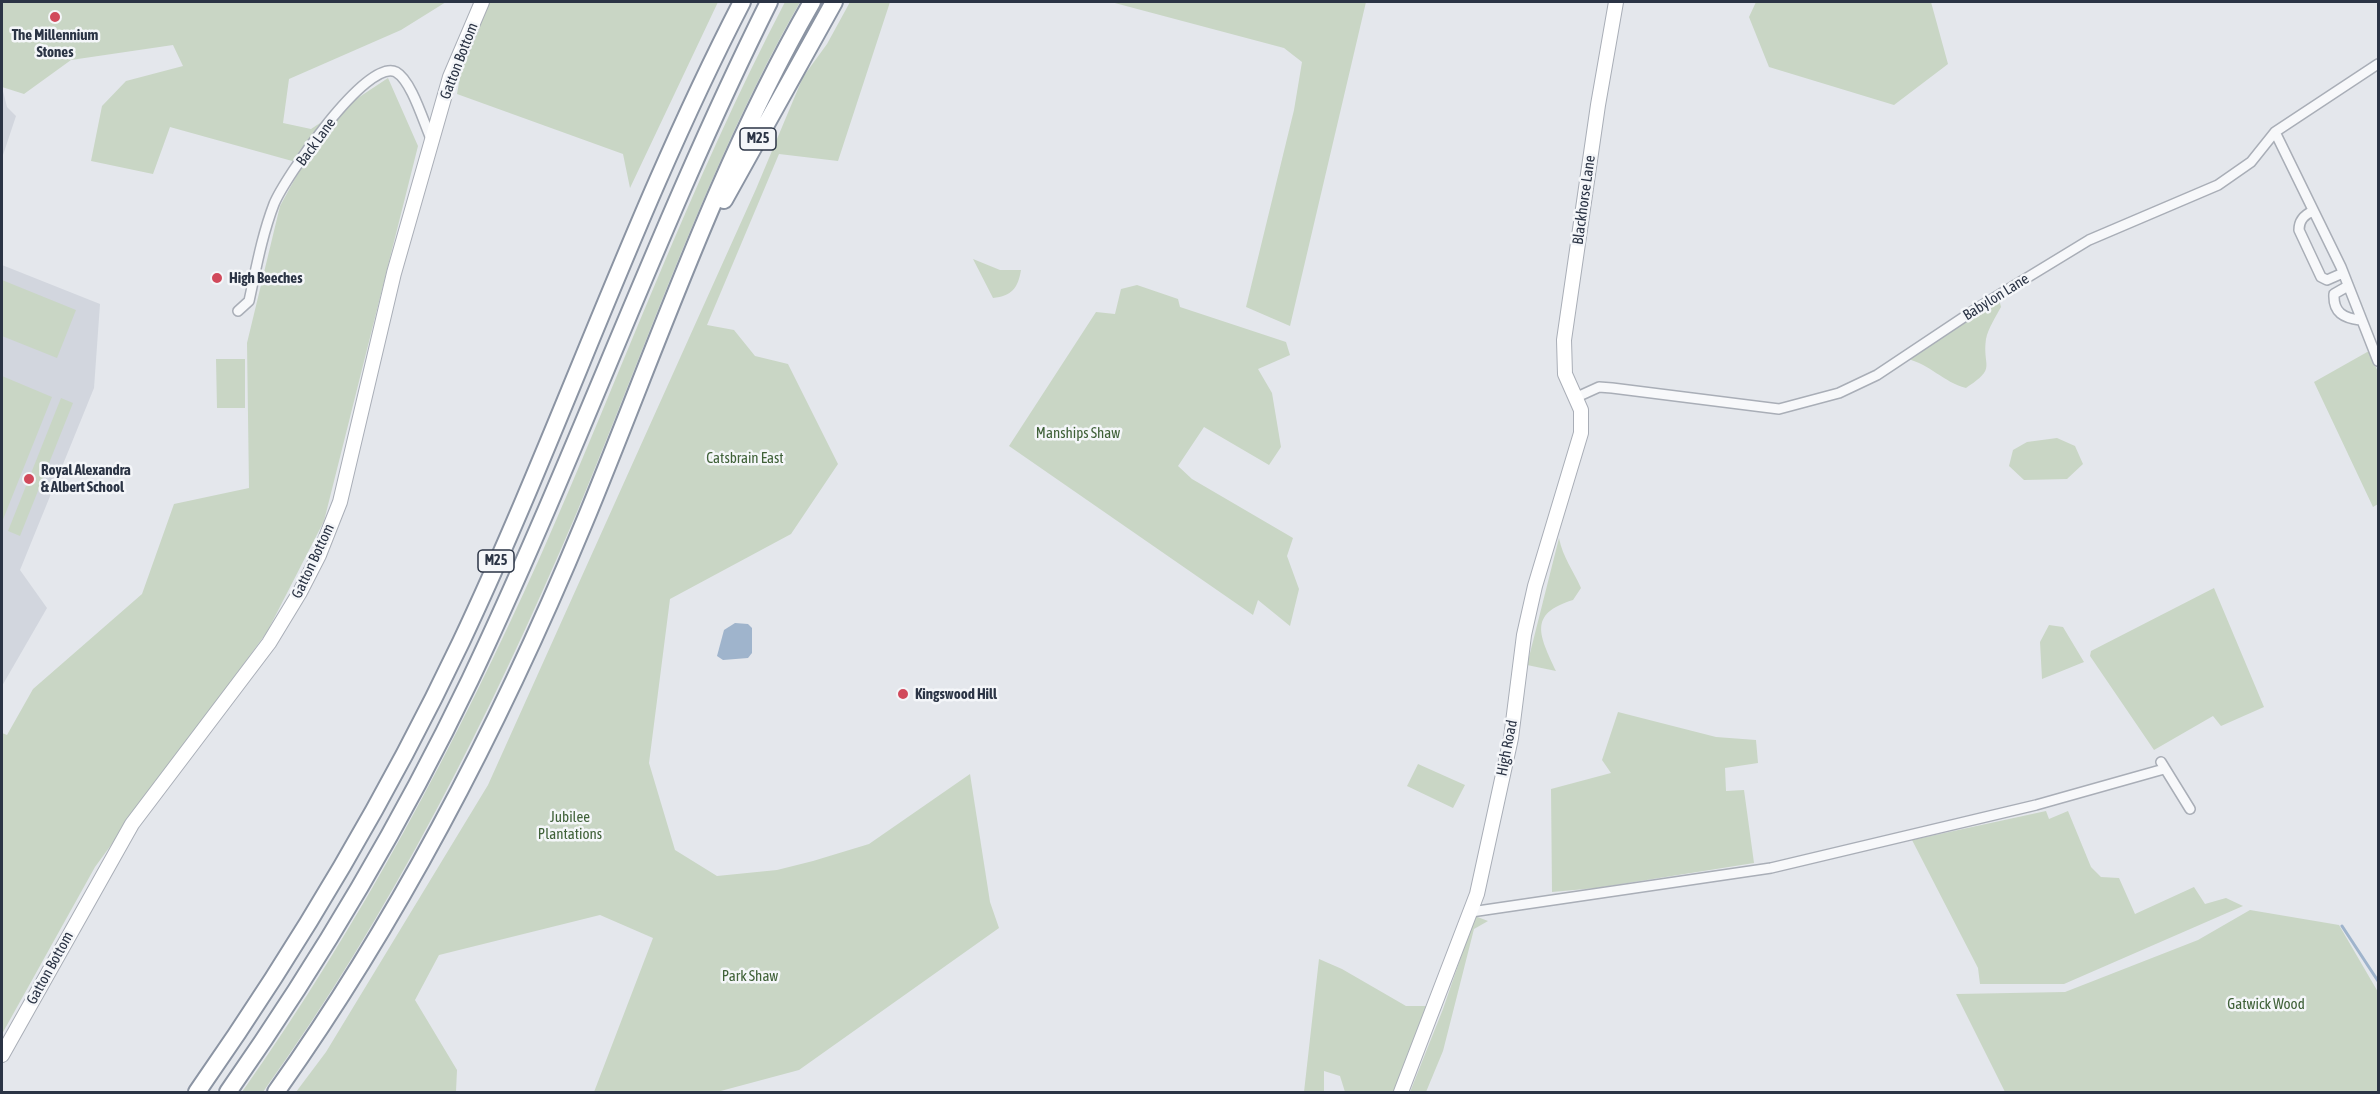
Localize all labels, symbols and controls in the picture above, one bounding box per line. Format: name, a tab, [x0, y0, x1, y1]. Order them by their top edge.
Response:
marker: The Millennium Stones	[48, 10, 62, 24]
street label: Gatton Bottom	[436, 20, 482, 102]
place label: The Millennium Stones	[12, 26, 98, 61]
street label: Back Lane	[293, 114, 339, 170]
road number: M25	[740, 128, 776, 150]
street label: Blackhorse Lane	[1569, 154, 1599, 246]
place label: High Beeches	[229, 269, 302, 287]
street label: Babylon Lane	[1960, 270, 2032, 324]
marker: High Beeches	[210, 271, 224, 285]
park label: Manships Shaw	[1036, 424, 1120, 442]
park label: Catsbrain East	[706, 449, 784, 467]
place label: Royal Alexandra & Albert School	[41, 461, 131, 496]
marker: Royal Alexandra & Albert School	[22, 472, 36, 486]
street label: Gatton Bottom	[288, 521, 338, 601]
road number: M25	[478, 550, 514, 572]
place label: Kingswood Hill	[915, 685, 997, 703]
marker: Kingswood Hill	[896, 687, 910, 701]
street label: High Road	[1493, 719, 1521, 777]
park label: Jubilee Plantations	[538, 808, 602, 843]
street label: Gatton Bottom	[23, 929, 77, 1007]
park label: Park Shaw	[722, 967, 778, 985]
park label: Gatwick Wood	[2227, 995, 2305, 1013]

